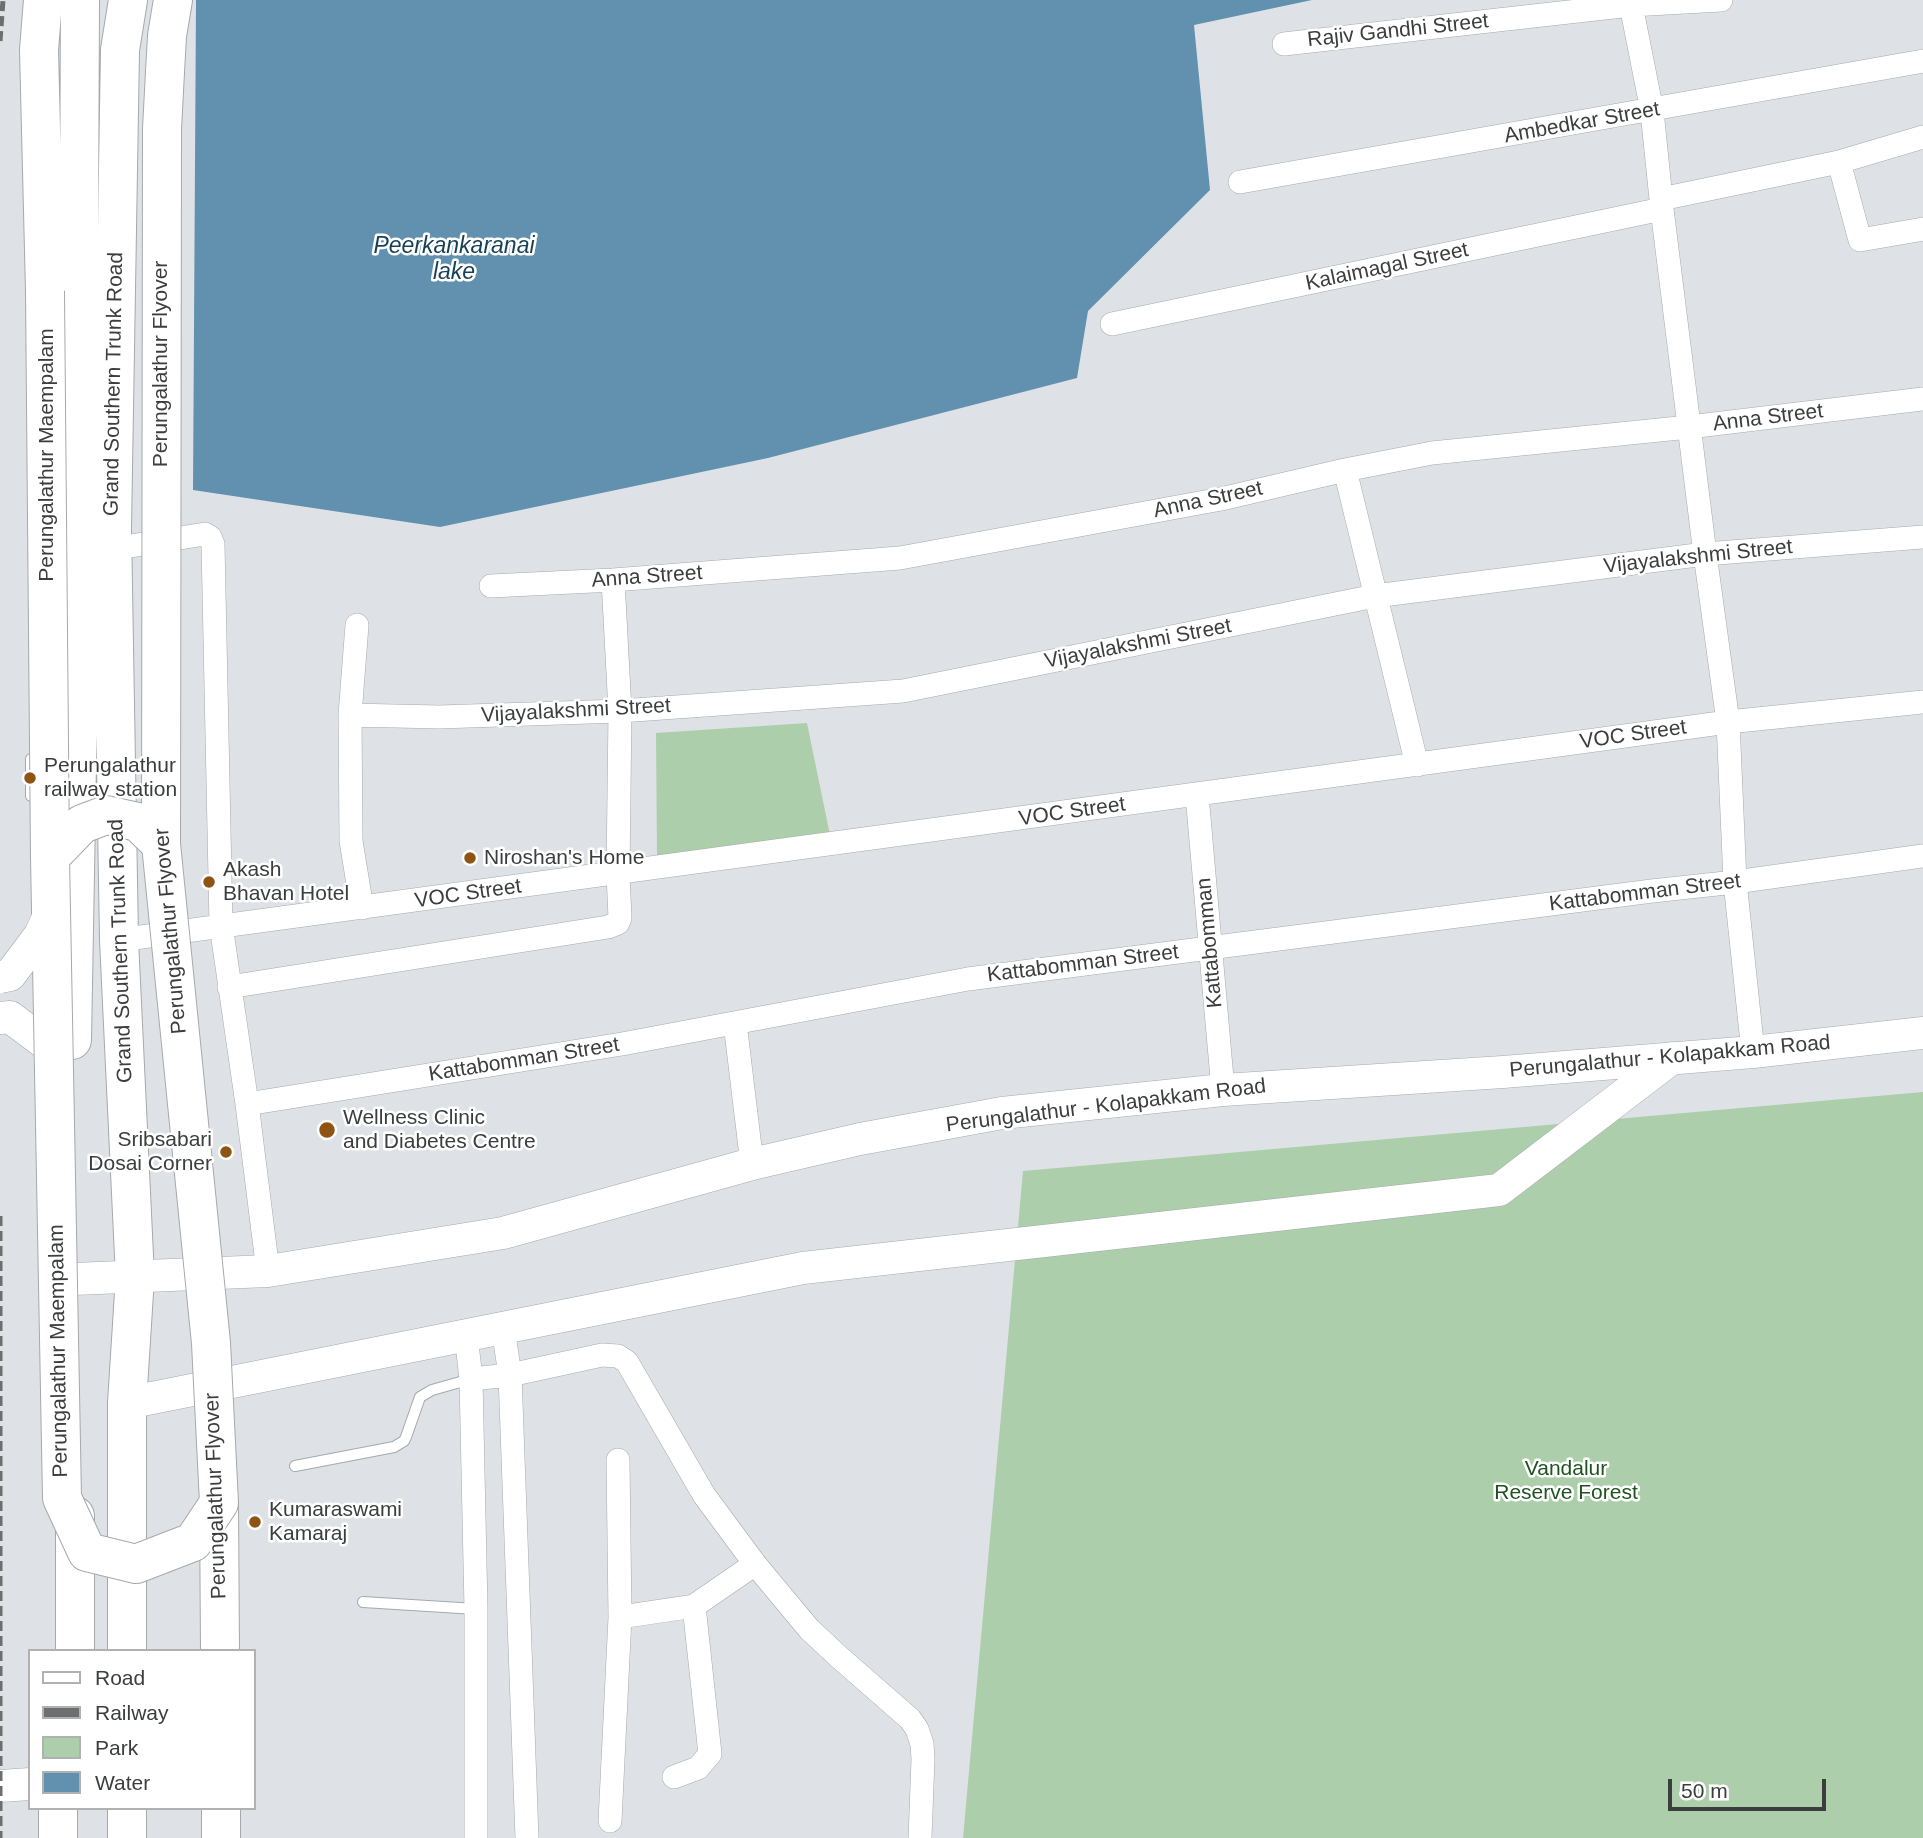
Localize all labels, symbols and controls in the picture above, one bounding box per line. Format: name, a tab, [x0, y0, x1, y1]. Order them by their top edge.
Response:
street label: Rajiv Gandhi Street	[1306, 9, 1490, 53]
street label: Ambedkar Street	[1502, 97, 1662, 149]
water label: Peerkankaranai lake	[373, 233, 535, 287]
street label: Kalaimagal Street	[1303, 237, 1471, 297]
street label: Grand Southern Trunk Road	[99, 252, 129, 516]
street label: Perungalathur Flyover	[148, 261, 174, 467]
street label: Perungalathur Maempalam	[34, 328, 60, 582]
street label: Anna Street	[1711, 399, 1825, 437]
street label: Anna Street	[1151, 476, 1265, 524]
street label: Vijayalakshmi Street	[1602, 535, 1794, 579]
street label: Anna Street	[591, 561, 703, 593]
street label: Vijayalakshmi Street	[1042, 614, 1234, 674]
street label: Vijayalakshmi Street	[481, 693, 671, 729]
street label: VOC Street	[1578, 715, 1688, 755]
place label: Perungalathur railway station	[44, 753, 177, 803]
marker: Perungalathur railway station	[22, 770, 38, 786]
street label: VOC Street	[1017, 792, 1127, 832]
street label: Grand Southern Trunk Road	[104, 819, 138, 1083]
street label: Perungalathur Flyover	[149, 827, 193, 1035]
place label: Niroshan's Home	[484, 845, 644, 871]
marker: Niroshan's Home	[462, 850, 478, 866]
place label: Akash Bhavan Hotel	[223, 857, 349, 907]
street label: Kattabomman Street	[1548, 869, 1742, 917]
marker: Akash Bhavan Hotel	[201, 874, 217, 890]
street label: VOC Street	[413, 874, 523, 914]
street label: Kattabomman	[1192, 877, 1228, 1009]
street label: Kattabomman Street	[986, 940, 1180, 988]
street label: Perungalathur - Kolapakkam Road	[1508, 1030, 1832, 1084]
street label: Kattabomman Street	[427, 1032, 621, 1088]
street label: Perungalathur - Kolapakkam Road	[945, 1074, 1267, 1138]
place label: Wellness Clinic and Diabetes Centre	[343, 1105, 536, 1155]
marker: Wellness Clinic and Diabetes Centre	[317, 1120, 337, 1140]
place label: Sribsabari Dosai Corner	[88, 1127, 212, 1177]
marker: Sribsabari Dosai Corner	[218, 1144, 234, 1160]
street label: Perungalathur Maempalam	[44, 1224, 74, 1478]
street label: Perungalathur Flyover	[200, 1392, 232, 1600]
park label: Vandalur Reserve Forest	[1494, 1456, 1638, 1506]
place label: Kumaraswami Kamaraj	[269, 1497, 402, 1547]
marker: Kumaraswami Kamaraj	[247, 1514, 263, 1530]
legend	[28, 1649, 256, 1810]
text: Road	[95, 1666, 145, 1689]
text: Railway	[95, 1701, 169, 1724]
text: Park	[95, 1736, 138, 1759]
scale bar	[1671, 1764, 1828, 1808]
text: Water	[95, 1771, 150, 1794]
text: 50 m	[1681, 1779, 1728, 1802]

